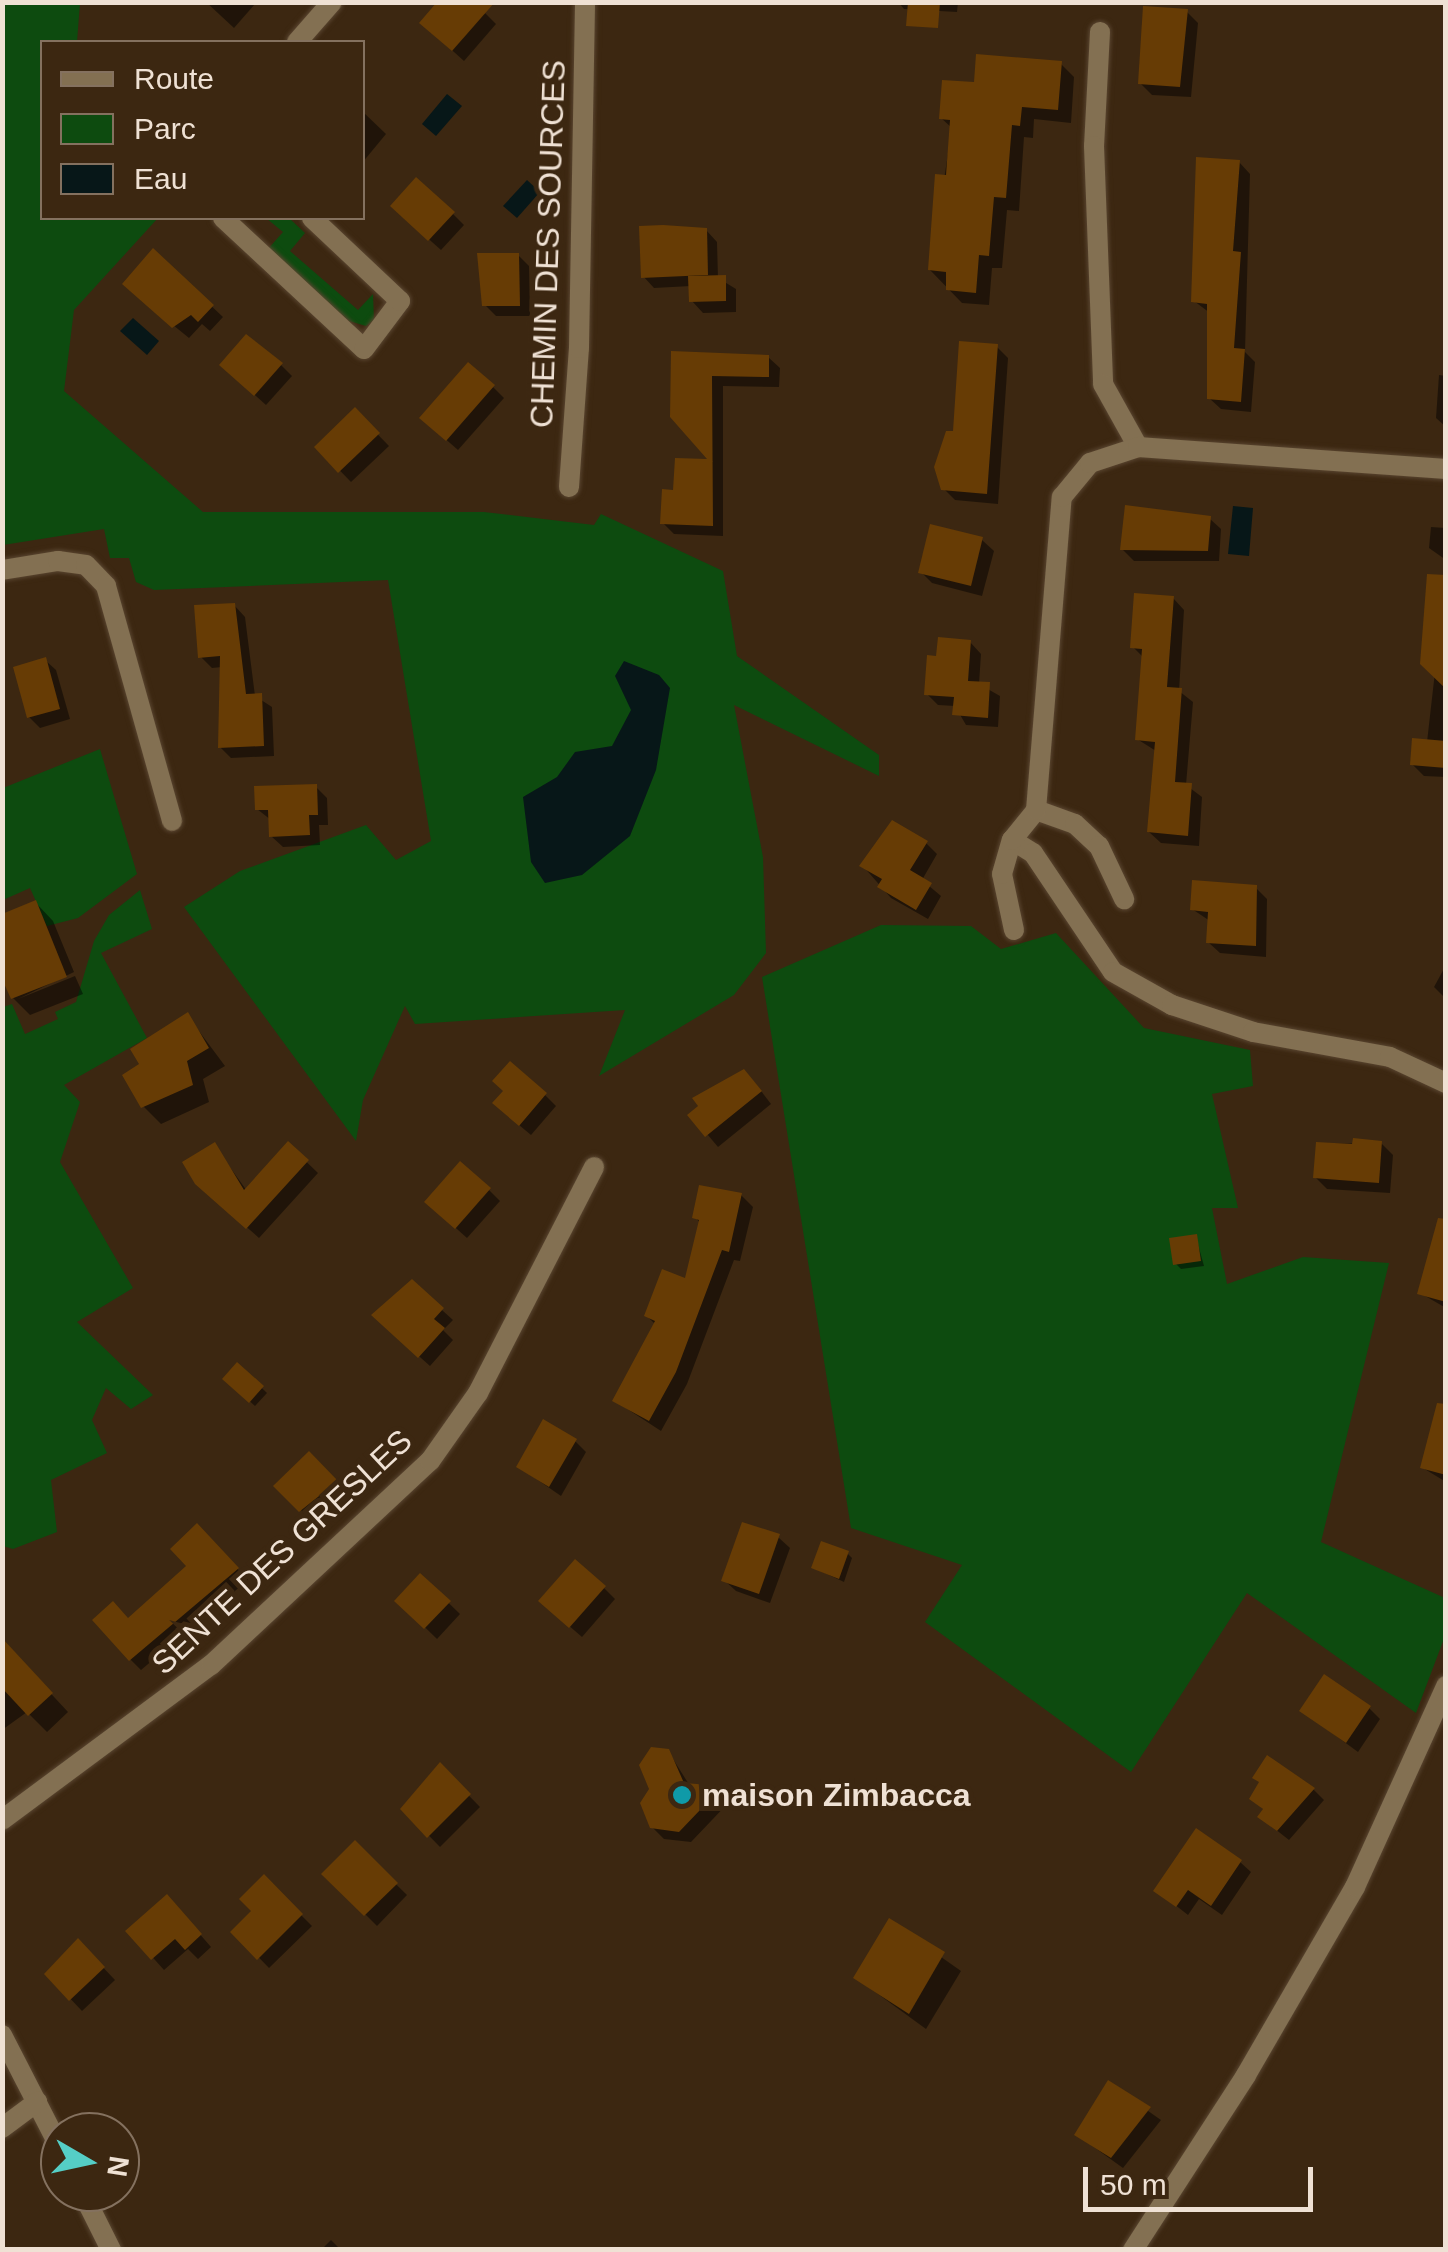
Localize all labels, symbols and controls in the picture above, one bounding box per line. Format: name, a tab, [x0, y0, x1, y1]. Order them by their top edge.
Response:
legend	[40, 40, 365, 220]
street label: CHEMIN DES SOURCES	[522, 59, 574, 429]
text: Route	[134, 62, 214, 95]
text: Parc	[134, 112, 196, 145]
text: Eau	[134, 162, 187, 195]
street label: SENTE DES GRESLES	[144, 1422, 420, 1682]
place label: maison Zimbacca	[702, 1776, 971, 1814]
marker: maison Zimbacca	[671, 1784, 693, 1806]
north arrow	[40, 2112, 140, 2212]
scale bar	[1088, 2147, 1318, 2209]
text: N	[101, 2154, 135, 2179]
text: 50 m	[1100, 2168, 1167, 2201]

